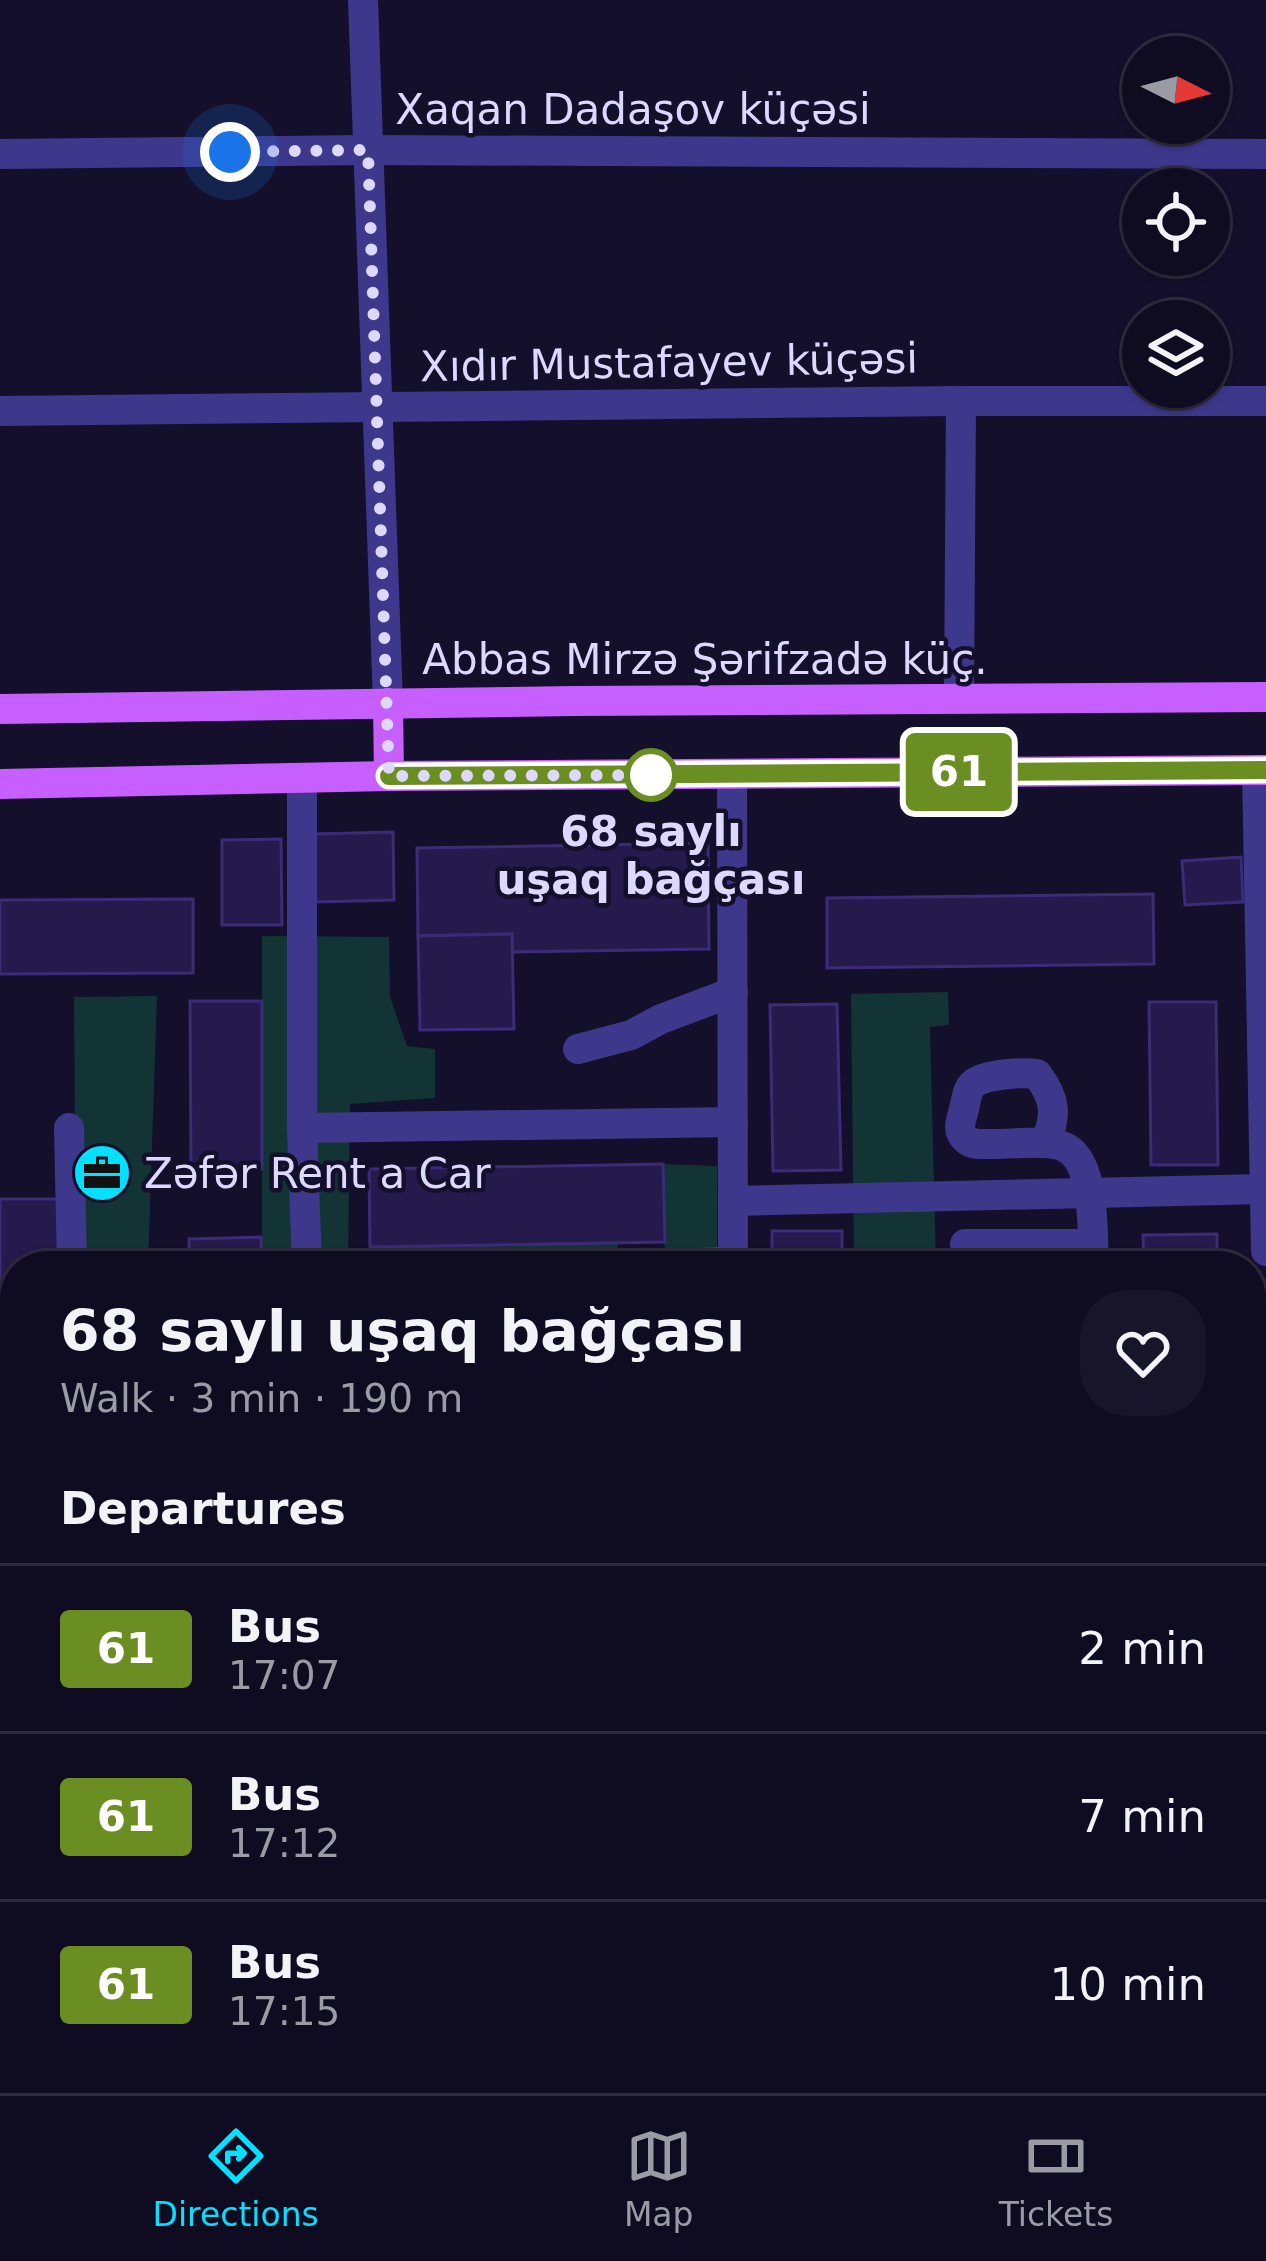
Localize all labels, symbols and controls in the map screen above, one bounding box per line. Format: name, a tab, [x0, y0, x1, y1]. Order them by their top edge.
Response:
north arrow	[1122, 36, 1230, 144]
map controls	[1122, 36, 1230, 408]
street label: Xaqan Dadaşov küçəsi	[395, 85, 871, 134]
your location	[200, 122, 260, 182]
button: locate	[1122, 168, 1230, 276]
button: layers	[1122, 300, 1230, 408]
street label: Xıdır Mustafayev küçəsi	[420, 334, 918, 391]
street label: Abbas Mirzə Şərifzadə küç.	[422, 635, 988, 684]
line badge: 61	[905, 733, 1013, 811]
text: 61	[930, 747, 988, 796]
marker: 68 saylı uşaq bağçası	[626, 750, 676, 800]
place label: 68 saylı uşaq bağçası	[496, 807, 806, 904]
office icon: Zəfər Rent a Car	[71, 1142, 133, 1204]
place label: Zəfər Rent a Car	[144, 1149, 492, 1198]
button: heart	[1080, 1290, 1206, 1416]
text: 68 saylı uşaq bağçası	[60, 1298, 745, 1364]
text: Walk · 3 min · 190 m	[60, 1376, 463, 1421]
text: Departures	[60, 1482, 346, 1535]
text: Bus	[228, 1600, 321, 1653]
text: 2 min	[1078, 1622, 1206, 1675]
text: 61	[97, 1624, 155, 1673]
text: 17:07	[228, 1653, 340, 1698]
text: Bus	[228, 1768, 321, 1821]
text: 7 min	[1078, 1790, 1206, 1843]
text: 61	[97, 1792, 155, 1841]
text: 17:12	[228, 1821, 340, 1866]
text: Bus	[228, 1936, 321, 1989]
text: 10 min	[1050, 1958, 1206, 2011]
text: 61	[97, 1960, 155, 2009]
text: 17:15	[228, 1989, 340, 2034]
tab: Directions	[153, 2123, 319, 2234]
tab: Map	[624, 2123, 694, 2234]
tab: Tickets	[999, 2123, 1113, 2234]

